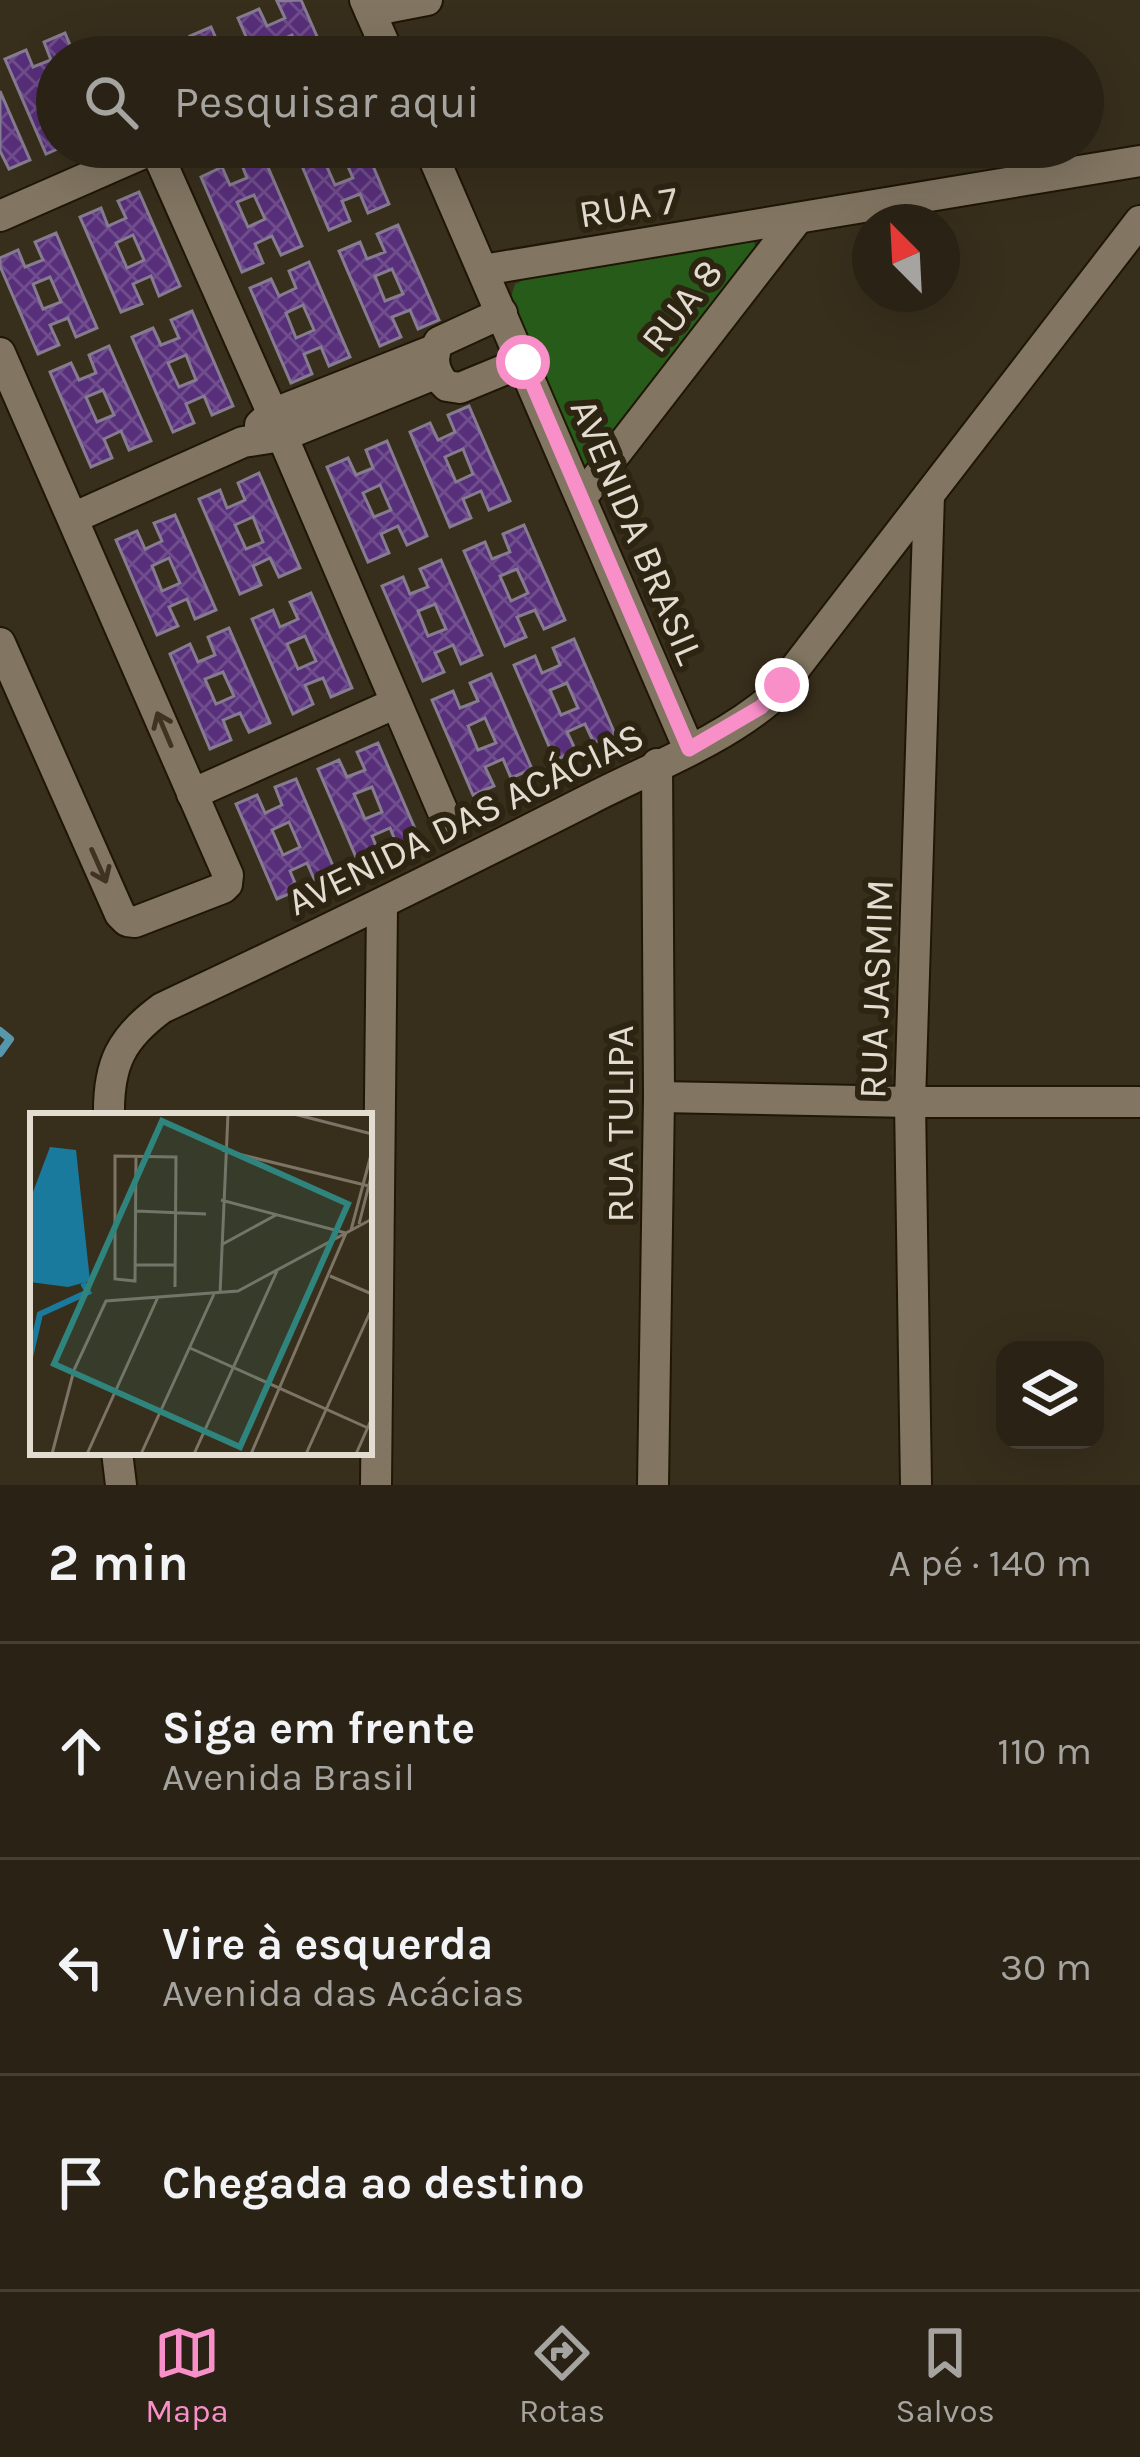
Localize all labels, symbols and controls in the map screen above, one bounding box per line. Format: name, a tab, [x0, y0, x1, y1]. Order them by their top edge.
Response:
search box	[36, 36, 1104, 168]
icon: search	[78, 69, 144, 135]
text: Pesquisar aqui	[174, 76, 480, 128]
street label: RUA 7	[575, 177, 681, 237]
north arrow	[852, 204, 960, 312]
street label: RUA 8	[631, 250, 732, 361]
route start	[496, 335, 550, 389]
street label: AVENIDA BRASIL	[561, 392, 714, 671]
route end	[755, 658, 809, 712]
one-way arrow	[152, 712, 174, 748]
street label: AVENIDA DAS ACÁCIAS	[280, 713, 651, 925]
one-way arrow	[89, 847, 111, 883]
street label: RUA JASMIM	[849, 878, 903, 1100]
street label: RUA TULIPA	[597, 1025, 643, 1223]
inset map	[30, 1113, 372, 1455]
map controls	[996, 1341, 1104, 1449]
button: layers	[996, 1341, 1104, 1449]
text: 2 min	[48, 1533, 189, 1593]
text: A pé · 140 m	[888, 1540, 1092, 1586]
text: Siga em frente	[162, 1702, 475, 1754]
icon: ahead	[48, 1718, 114, 1784]
text: 110 m	[997, 1728, 1092, 1774]
text: Avenida Brasil	[162, 1754, 415, 1800]
text: Vire à esquerda	[162, 1918, 493, 1970]
icon: left	[48, 1934, 114, 2000]
text: 30 m	[1000, 1944, 1092, 1990]
text: Avenida das Acácias	[162, 1970, 524, 2016]
icon: arrive	[48, 2150, 114, 2216]
text: Chegada ao destino	[162, 2157, 585, 2209]
tab: Mapa	[145, 2320, 229, 2430]
tab: Rotas	[519, 2320, 605, 2430]
tab: Salvos	[895, 2320, 995, 2430]

